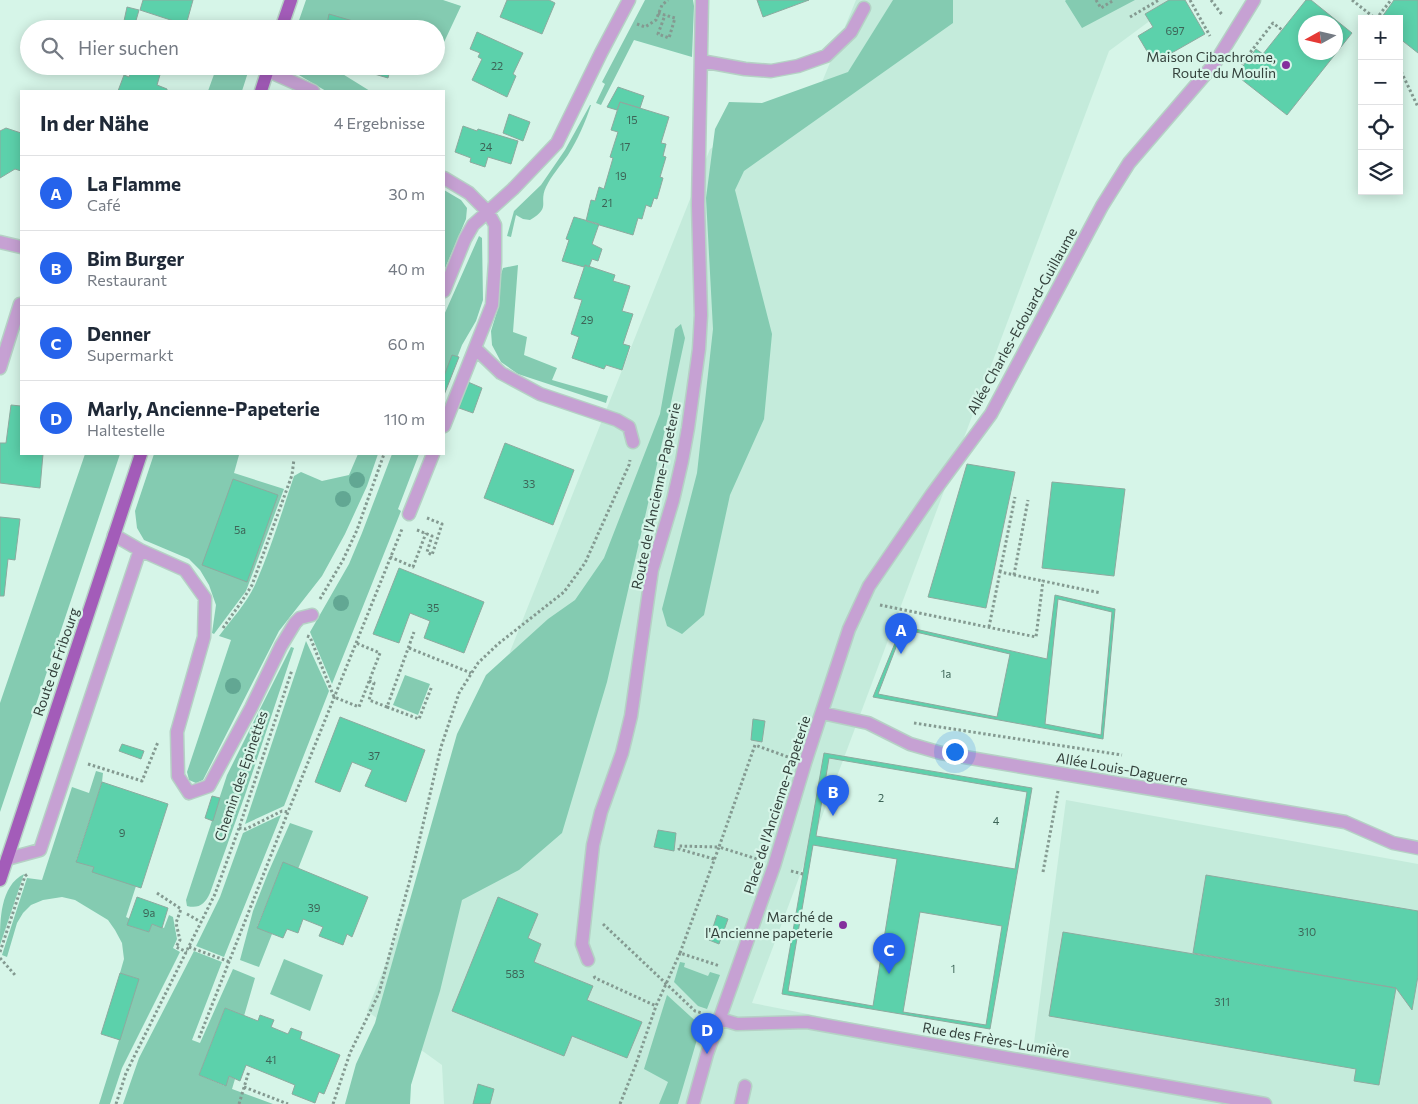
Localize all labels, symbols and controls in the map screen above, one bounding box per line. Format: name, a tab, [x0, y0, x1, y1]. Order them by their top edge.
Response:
north arrow	[1298, 15, 1343, 60]
map controls	[1358, 15, 1403, 195]
button: +	[1358, 15, 1403, 60]
search box	[20, 20, 445, 75]
house number: 697	[1166, 24, 1185, 37]
icon: search	[38, 34, 66, 62]
text: Hier suchen	[78, 36, 179, 59]
place label: Maison Cibachrome, Route du Moulin	[1146, 48, 1276, 81]
house number: 22	[491, 59, 503, 72]
marker: Maison Cibachrome, Route du Moulin	[1280, 59, 1292, 71]
button: −	[1358, 60, 1403, 105]
button: locate	[1358, 105, 1403, 150]
text: In der Nähe	[40, 110, 149, 135]
text: 4 Ergebnisse	[334, 113, 425, 132]
house number: 15	[626, 113, 638, 126]
house number: 24	[480, 140, 493, 153]
house number: 17	[620, 140, 630, 153]
button: layers	[1358, 150, 1403, 195]
house number: 19	[615, 169, 627, 182]
text: La Flamme	[87, 172, 181, 195]
text: A	[50, 184, 62, 203]
text: 30 m	[388, 184, 425, 203]
text: Café	[87, 195, 121, 214]
house number: 21	[602, 196, 612, 209]
street label: Allée Charles-Edouard-Guillaume	[963, 224, 1080, 417]
text: Bim Burger	[87, 247, 184, 270]
text: B	[51, 259, 61, 278]
text: 40 m	[388, 259, 425, 278]
text: Restaurant	[87, 270, 167, 289]
house number: 29	[581, 313, 594, 326]
text: Denner	[87, 322, 151, 345]
text: C	[51, 334, 61, 353]
text: 60 m	[388, 334, 425, 353]
text: Supermarkt	[87, 345, 174, 364]
text: Marly, Ancienne-Papeterie	[87, 397, 320, 420]
street label: Route de l'Ancienne-Papeterie	[627, 401, 684, 591]
text: D	[50, 409, 62, 428]
text: 110 m	[384, 409, 425, 428]
text: Haltestelle	[87, 420, 165, 439]
house number: 33	[523, 477, 535, 490]
house number: 5a	[234, 523, 246, 536]
house number: 35	[427, 601, 439, 614]
street label: Route de Fribourg	[29, 605, 82, 718]
pin: A	[885, 613, 917, 654]
house number: 1a	[941, 667, 951, 680]
street label: Chemin des Epinettes	[210, 708, 271, 843]
street label: Place de l'Ancienne-Papeterie	[740, 713, 813, 896]
your location	[942, 739, 968, 765]
house number: 37	[368, 749, 380, 762]
street label: Allée Louis-Daguerre	[1055, 749, 1189, 788]
pin: B	[817, 775, 849, 816]
house number: 2	[878, 791, 884, 804]
house number: 4	[993, 814, 1000, 827]
house number: 9	[119, 826, 126, 839]
house number: 39	[308, 901, 321, 914]
house number: 9a	[143, 906, 155, 919]
place label: Marché de l'Ancienne papeterie	[705, 908, 833, 941]
marker: Marché de l'Ancienne papeterie	[837, 919, 849, 931]
house number: 310	[1298, 925, 1316, 938]
pin: C	[873, 933, 905, 974]
house number: 1	[951, 962, 955, 975]
house number: 583	[505, 967, 525, 980]
house number: 311	[1214, 995, 1230, 1008]
pin: D	[691, 1013, 723, 1054]
street label: Rue des Frères-Lumière	[921, 1018, 1071, 1061]
house number: 41	[266, 1053, 276, 1066]

